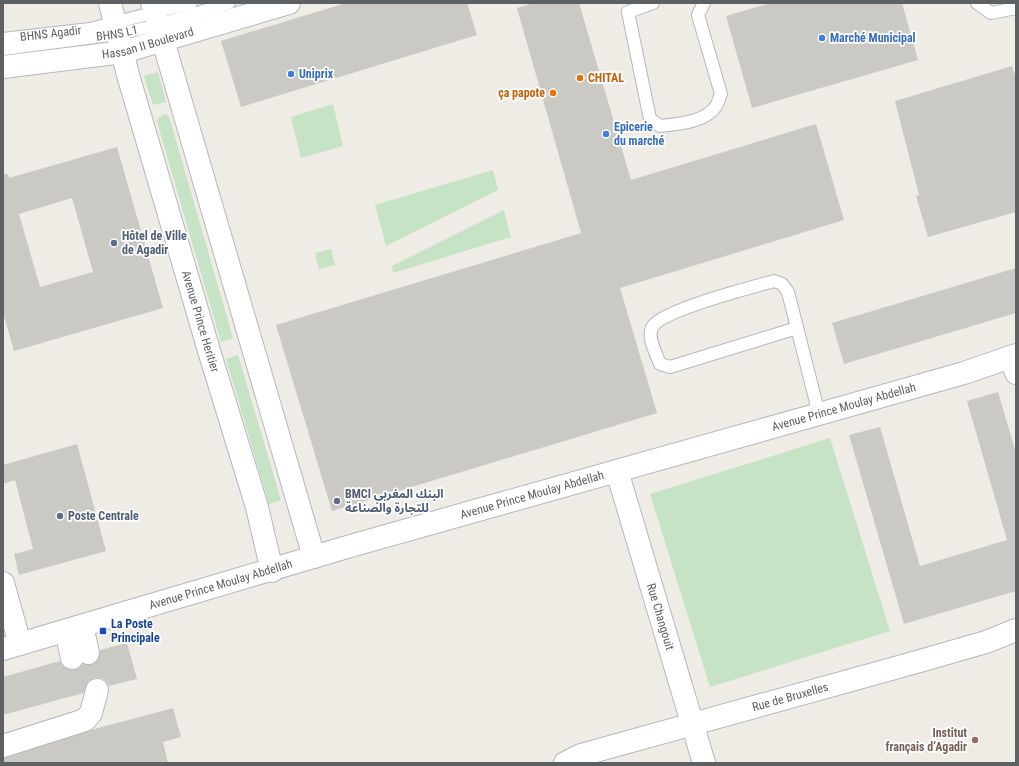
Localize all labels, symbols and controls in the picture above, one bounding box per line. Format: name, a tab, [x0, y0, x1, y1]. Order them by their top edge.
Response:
street label: BHNS Agadir	[19, 23, 82, 44]
street label: BHNS L1	[95, 23, 139, 44]
street label: Hassan II Boulevard	[101, 25, 195, 62]
place label: Marché Municipal	[830, 31, 916, 45]
marker: Marché Municipal	[817, 33, 827, 43]
place label: Uniprix	[299, 67, 334, 81]
marker: Uniprix	[286, 69, 296, 79]
place label: CHITAL	[588, 71, 624, 85]
marker: CHITAL	[575, 73, 585, 83]
place label: ça papote	[498, 86, 545, 100]
marker: ça papote	[548, 88, 558, 98]
place label: Epicerie du marché	[614, 120, 664, 148]
marker: Epicerie du marché	[601, 129, 611, 139]
place label: Hôtel de Ville de Agadir	[122, 229, 187, 257]
marker: Hôtel de Ville de Agadir	[109, 238, 119, 248]
street label: Avenue Prince Heritier	[179, 269, 222, 374]
street label: Avenue Prince Moulay Abdellah	[770, 380, 918, 434]
street label: Avenue Prince Moulay Abdellah	[458, 468, 606, 522]
place label: BMCI البنك المغربي للتجارة والصناعة	[345, 487, 444, 515]
marker: BMCI البنك المغربي للتجارة والصناعة	[332, 496, 342, 506]
place label: Poste Centrale	[68, 509, 139, 523]
marker: Poste Centrale	[55, 511, 65, 521]
street label: Avenue Prince Moulay Abdellah	[147, 557, 294, 612]
street label: Rue Changouit	[644, 582, 677, 652]
place label: La Poste Principale	[111, 617, 160, 645]
marker: La Poste Principale	[98, 626, 108, 636]
street label: Rue de Bruxelles	[751, 680, 830, 714]
place label: Institut français d’Agadir	[886, 726, 967, 754]
marker: Institut français d’Agadir	[970, 735, 980, 745]

